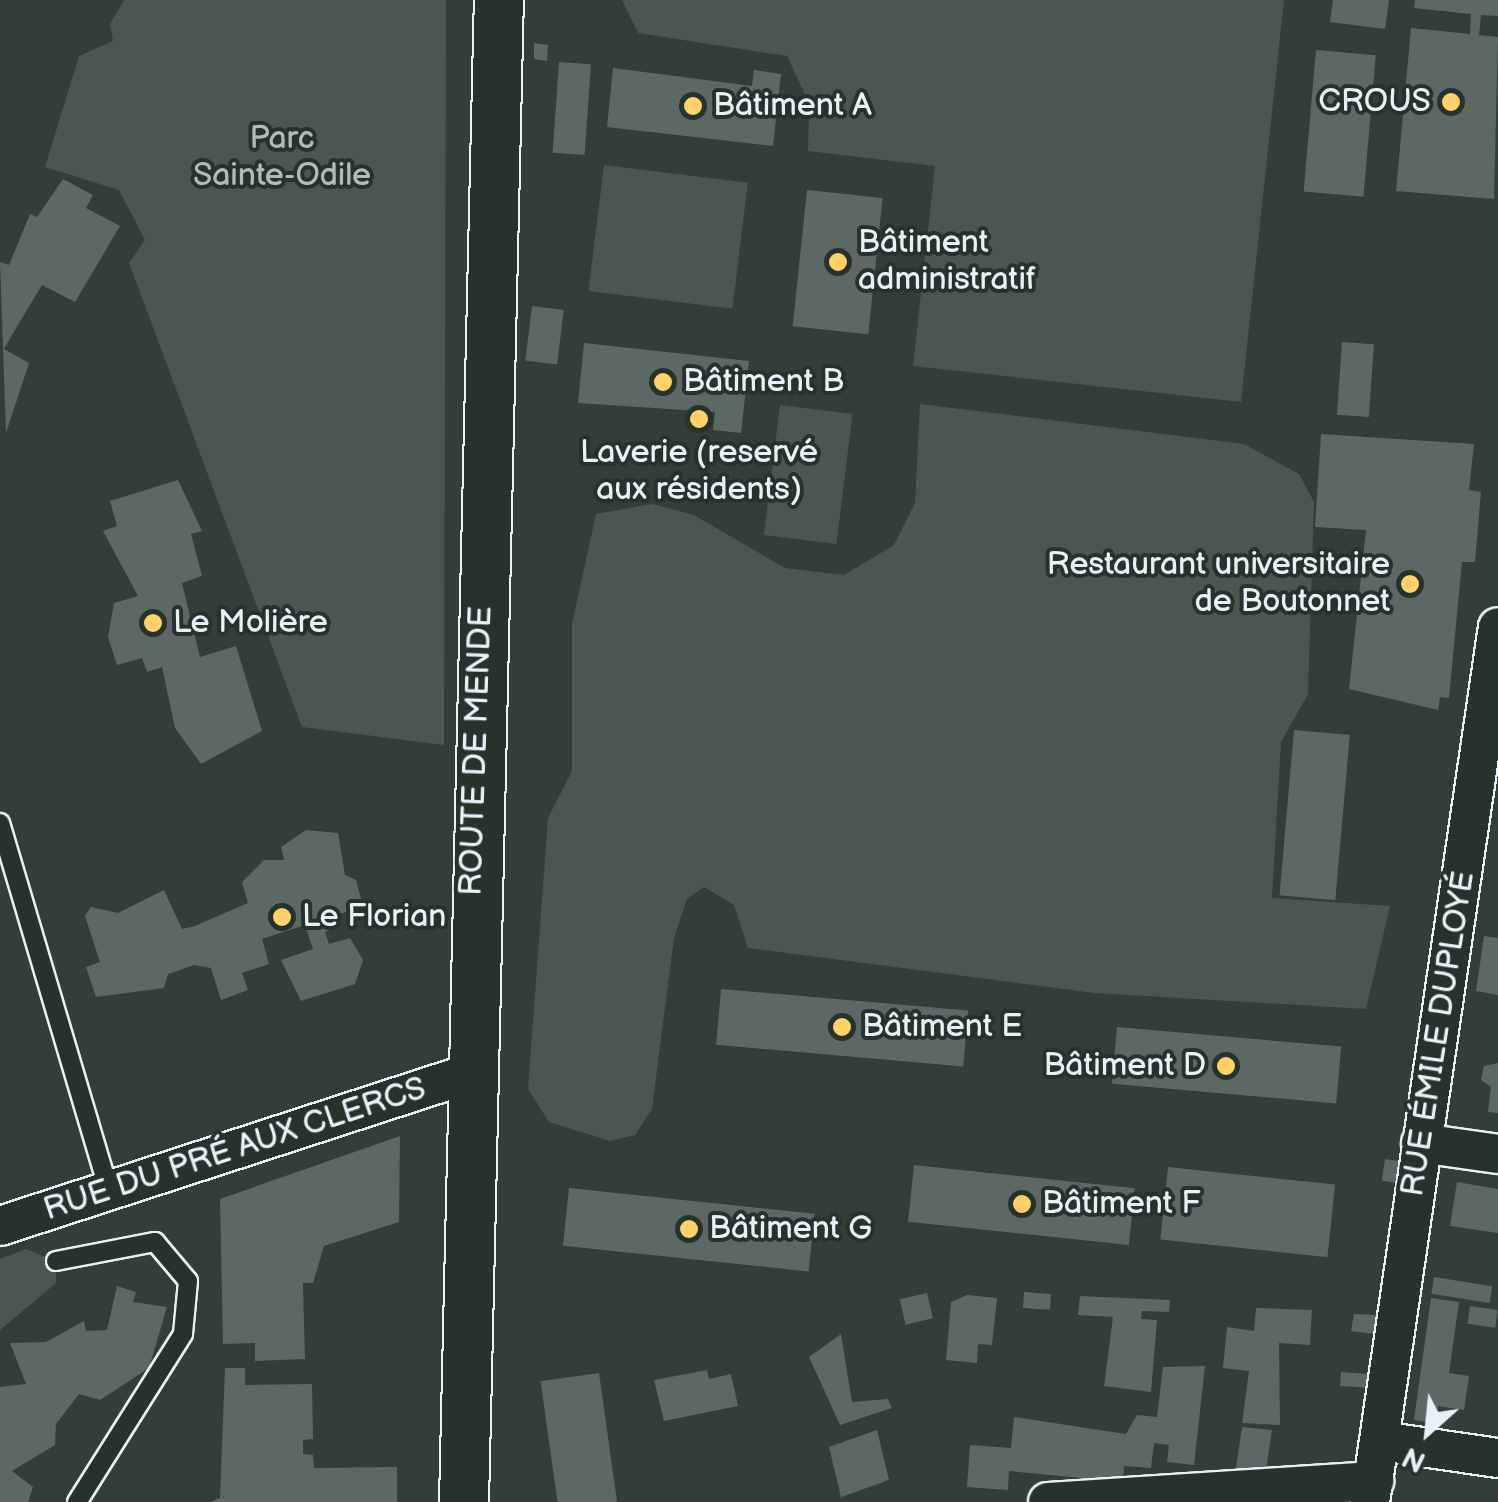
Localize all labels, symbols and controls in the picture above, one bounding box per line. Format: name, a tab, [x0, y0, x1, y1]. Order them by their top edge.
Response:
place label: CROUS	[1318, 83, 1431, 121]
place label: Bâtiment A	[713, 87, 872, 125]
marker: CROUS	[1440, 91, 1462, 113]
marker: Bâtiment A	[682, 95, 704, 117]
park label: Parc Sainte-Odile	[193, 121, 371, 196]
place label: Bâtiment administratif	[858, 225, 1036, 300]
marker: Bâtiment administratif	[827, 251, 849, 273]
place label: Bâtiment B	[683, 363, 844, 401]
marker: Bâtiment B	[652, 371, 674, 393]
marker: Laverie (reservé aux résidents)	[688, 408, 710, 430]
place label: Laverie (reservé aux résidents)	[580, 435, 818, 510]
place label: Restaurant universitaire de Boutonnet	[1047, 547, 1390, 622]
marker: Restaurant universitaire de Boutonnet	[1399, 573, 1421, 595]
place label: Le Molière	[173, 604, 328, 642]
street label: ROUTE DE MENDE	[453, 606, 501, 896]
marker: Le Molière	[142, 612, 164, 634]
street label: RUE ÉMILE DUPLOYÉ	[1394, 869, 1484, 1199]
place label: Le Florian	[302, 898, 446, 936]
marker: Le Florian	[271, 906, 293, 928]
place label: Bâtiment E	[862, 1008, 1022, 1046]
marker: Bâtiment E	[831, 1016, 853, 1038]
place label: Bâtiment D	[1043, 1047, 1206, 1085]
marker: Bâtiment D	[1215, 1055, 1237, 1077]
street label: RUE DU PRÉ AUX CLERCS	[39, 1070, 431, 1230]
place label: Bâtiment F	[1042, 1185, 1200, 1223]
marker: Bâtiment F	[1011, 1193, 1033, 1215]
place label: Bâtiment G	[709, 1210, 872, 1248]
marker: Bâtiment G	[678, 1218, 700, 1240]
north arrow	[1378, 1382, 1478, 1482]
text: N	[1397, 1440, 1431, 1479]

